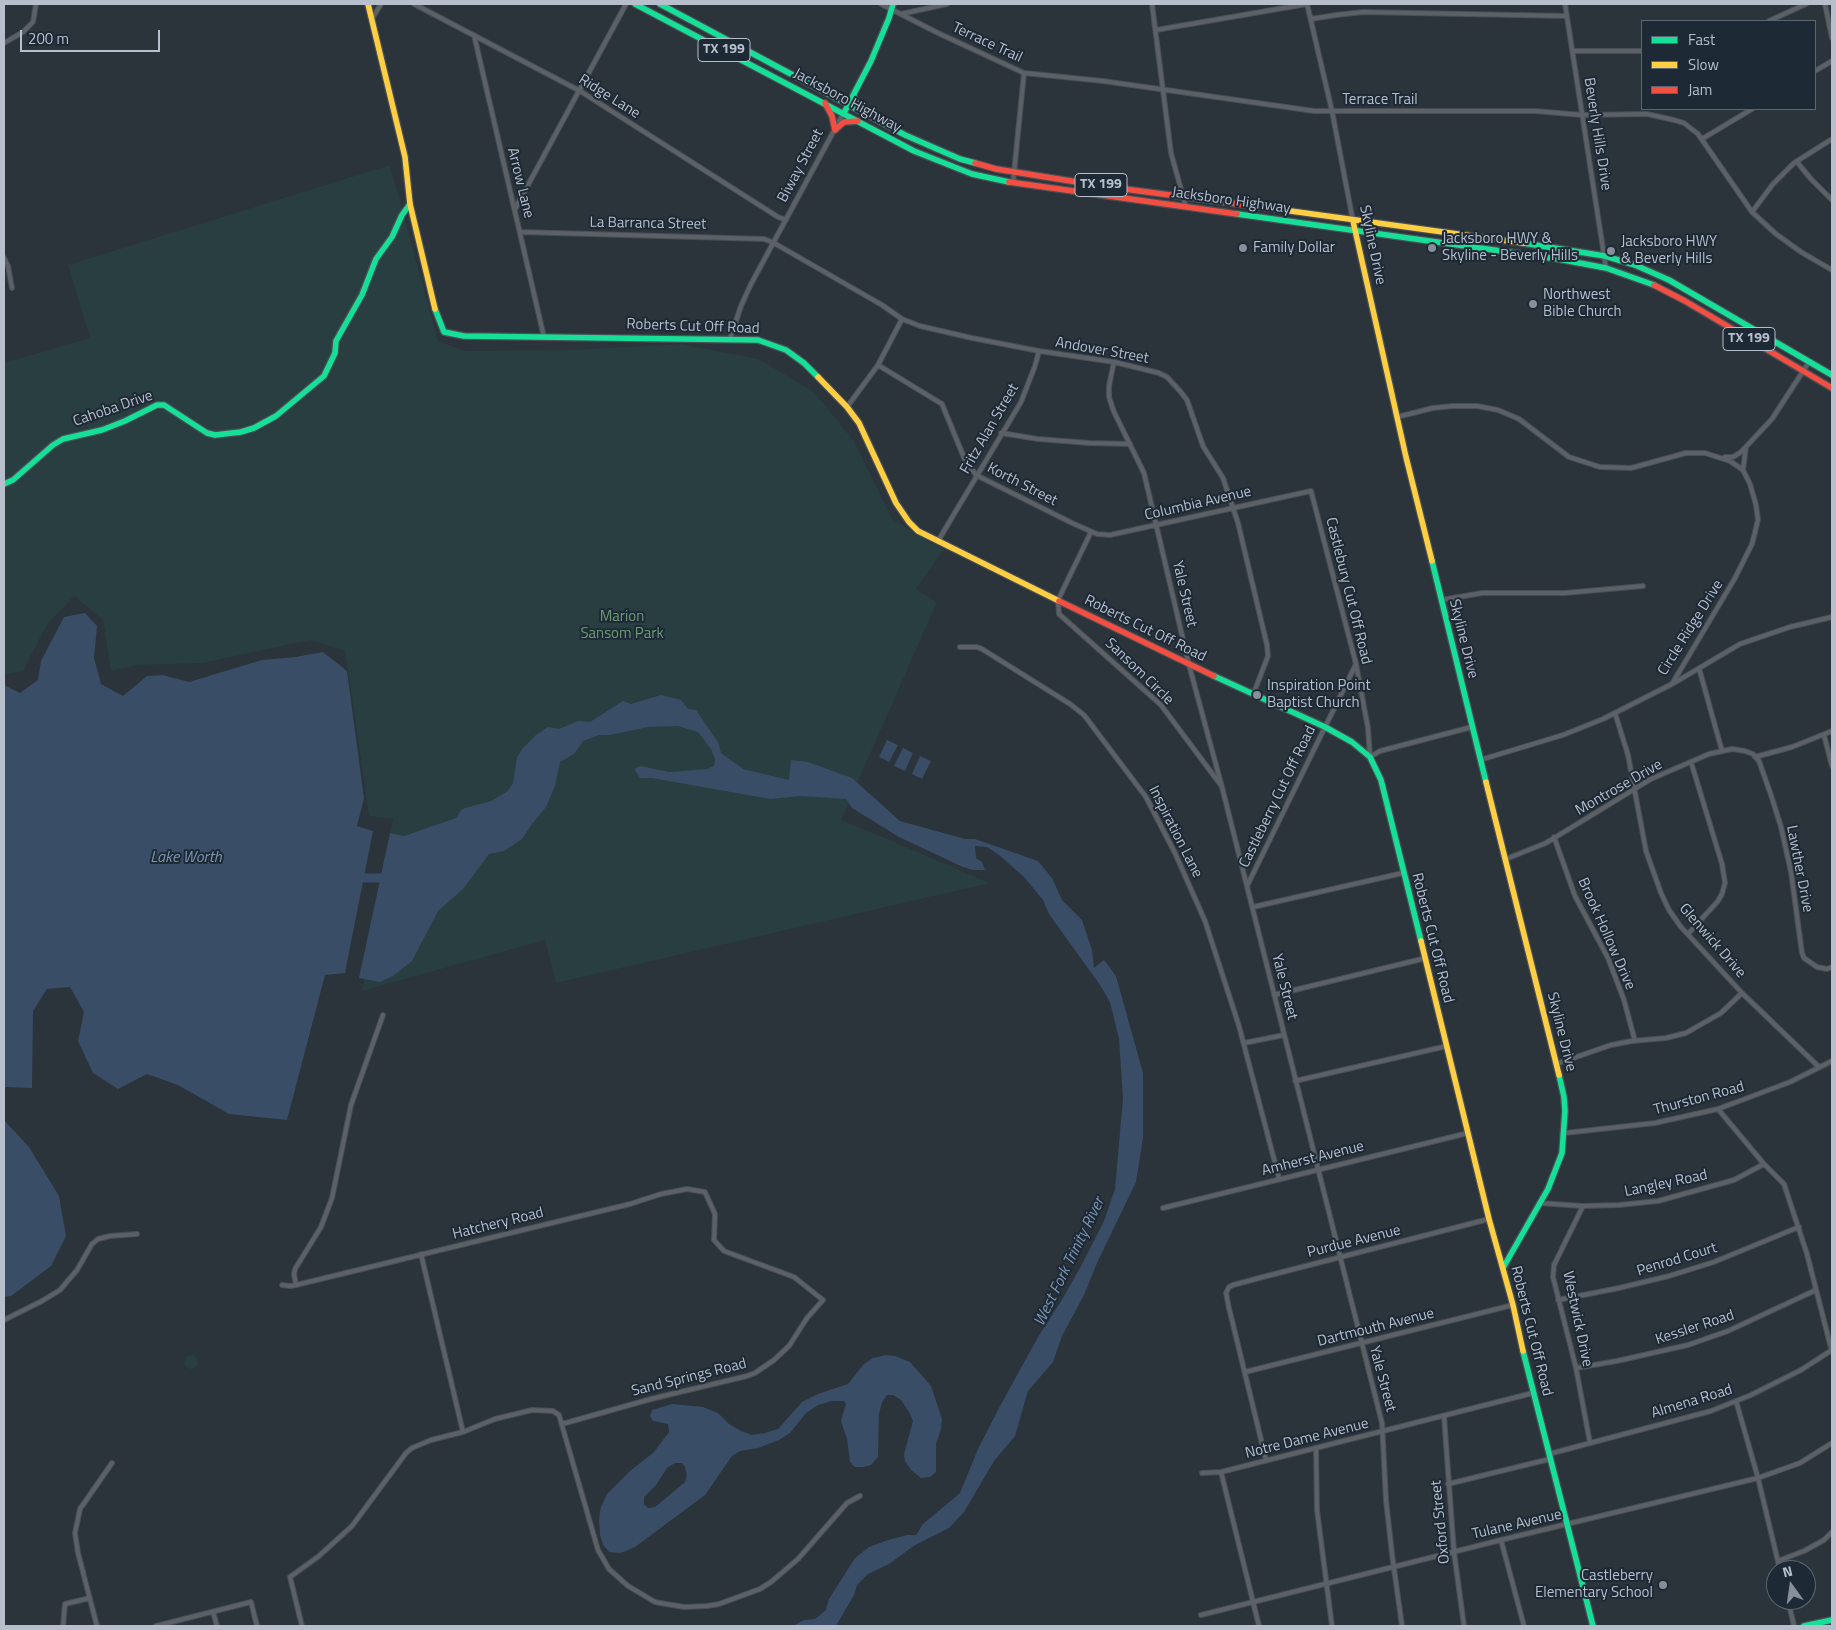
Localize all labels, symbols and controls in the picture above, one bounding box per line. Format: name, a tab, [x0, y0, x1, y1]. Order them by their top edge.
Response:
street label: Terrace Trail	[949, 19, 1025, 67]
scale bar	[22, 20, 162, 52]
legend	[1641, 20, 1816, 110]
text: 200 m	[28, 27, 69, 50]
text: Fast	[1688, 28, 1715, 51]
road number: TX 199	[698, 38, 750, 62]
text: Slow	[1688, 53, 1719, 76]
street label: Jacksboro Highway	[790, 65, 904, 137]
street label: Ridge Lane	[575, 71, 643, 123]
street label: Beverly Hills Drive	[1579, 76, 1615, 192]
text: Jam	[1688, 78, 1712, 101]
street label: Terrace Trail	[1342, 91, 1418, 109]
street label: Biway Street	[774, 126, 828, 206]
street label: Arrow Lane	[503, 146, 537, 220]
road number: TX 199	[1075, 174, 1127, 196]
street label: Jacksboro Highway	[1170, 184, 1292, 218]
street label: Skyline Drive	[1355, 203, 1389, 287]
street label: La Barranca Street	[589, 214, 707, 234]
place label: Jacksboro HWY & Skyline - Beverly Hills	[1442, 230, 1578, 265]
place label: Jacksboro HWY & Beverly Hills	[1621, 233, 1717, 268]
place label: Family Dollar	[1253, 239, 1335, 257]
marker: Family Dollar	[1237, 242, 1249, 254]
marker: Jacksboro HWY & Skyline - Beverly Hills	[1426, 242, 1438, 254]
marker: Jacksboro HWY & Beverly Hills	[1605, 245, 1617, 257]
place label: Northwest Bible Church	[1543, 286, 1622, 321]
marker: Northwest Bible Church	[1527, 298, 1539, 310]
street label: Roberts Cut Off Road	[626, 316, 760, 338]
road number: TX 199	[1723, 328, 1775, 350]
street label: Andover Street	[1054, 334, 1150, 368]
street label: Fritz Alan Street	[957, 381, 1023, 477]
street label: Cahoba Drive	[71, 387, 155, 431]
street label: Korth Street	[984, 460, 1060, 510]
street label: Columbia Avenue	[1143, 483, 1253, 525]
street label: Castlebury Cut Off Road	[1321, 516, 1375, 666]
street label: Yale Street	[1168, 559, 1200, 629]
street label: Circle Ridge Drive	[1654, 577, 1728, 679]
street label: Roberts Cut Off Road	[1081, 592, 1209, 666]
street label: Skyline Drive	[1444, 598, 1482, 680]
park label: Marion Sansom Park	[580, 608, 664, 643]
street label: Sansom Circle	[1101, 635, 1177, 709]
place label: Inspiration Point Baptist Church	[1267, 677, 1371, 712]
marker: Inspiration Point Baptist Church	[1251, 689, 1263, 701]
street label: Castleberry Cut Off Road	[1236, 723, 1320, 871]
street label: Montrose Drive	[1572, 756, 1666, 820]
street label: Inspiration Lane	[1144, 783, 1206, 881]
street label: Lawther Drive	[1782, 824, 1816, 914]
water label: Lake Worth	[150, 848, 222, 868]
street label: Roberts Cut Off Road	[1407, 871, 1457, 1005]
street label: Brook Hollow Drive	[1573, 875, 1639, 993]
street label: Glenwick Drive	[1675, 900, 1749, 982]
street label: Yale Street	[1267, 952, 1301, 1022]
street label: Skyline Drive	[1542, 991, 1580, 1073]
street label: Thurston Road	[1652, 1078, 1746, 1120]
street label: Amherst Avenue	[1260, 1138, 1366, 1180]
street label: Langley Road	[1623, 1166, 1709, 1202]
water label: West Fork Trinity River	[1031, 1195, 1109, 1329]
street label: Hatchery Road	[451, 1204, 545, 1244]
street label: Purdue Avenue	[1305, 1222, 1403, 1262]
street label: Penrod Court	[1635, 1239, 1719, 1281]
street label: Roberts Cut Off Road	[1506, 1264, 1556, 1398]
street label: Westwick Drive	[1558, 1270, 1596, 1368]
street label: Dartmouth Avenue	[1316, 1305, 1436, 1351]
street label: Kessler Road	[1653, 1307, 1737, 1349]
street label: Yale Street	[1365, 1344, 1399, 1414]
street label: Sand Springs Road	[630, 1355, 748, 1401]
street label: Almena Road	[1649, 1381, 1735, 1423]
street label: Notre Dame Avenue	[1243, 1415, 1371, 1463]
street label: Oxford Street	[1428, 1479, 1454, 1565]
street label: Tulane Avenue	[1470, 1506, 1564, 1544]
north arrow	[1766, 1560, 1816, 1610]
text: N	[1780, 1560, 1795, 1582]
place label: Castleberry Elementary School	[1535, 1567, 1653, 1602]
marker: Castleberry Elementary School	[1657, 1579, 1669, 1591]

